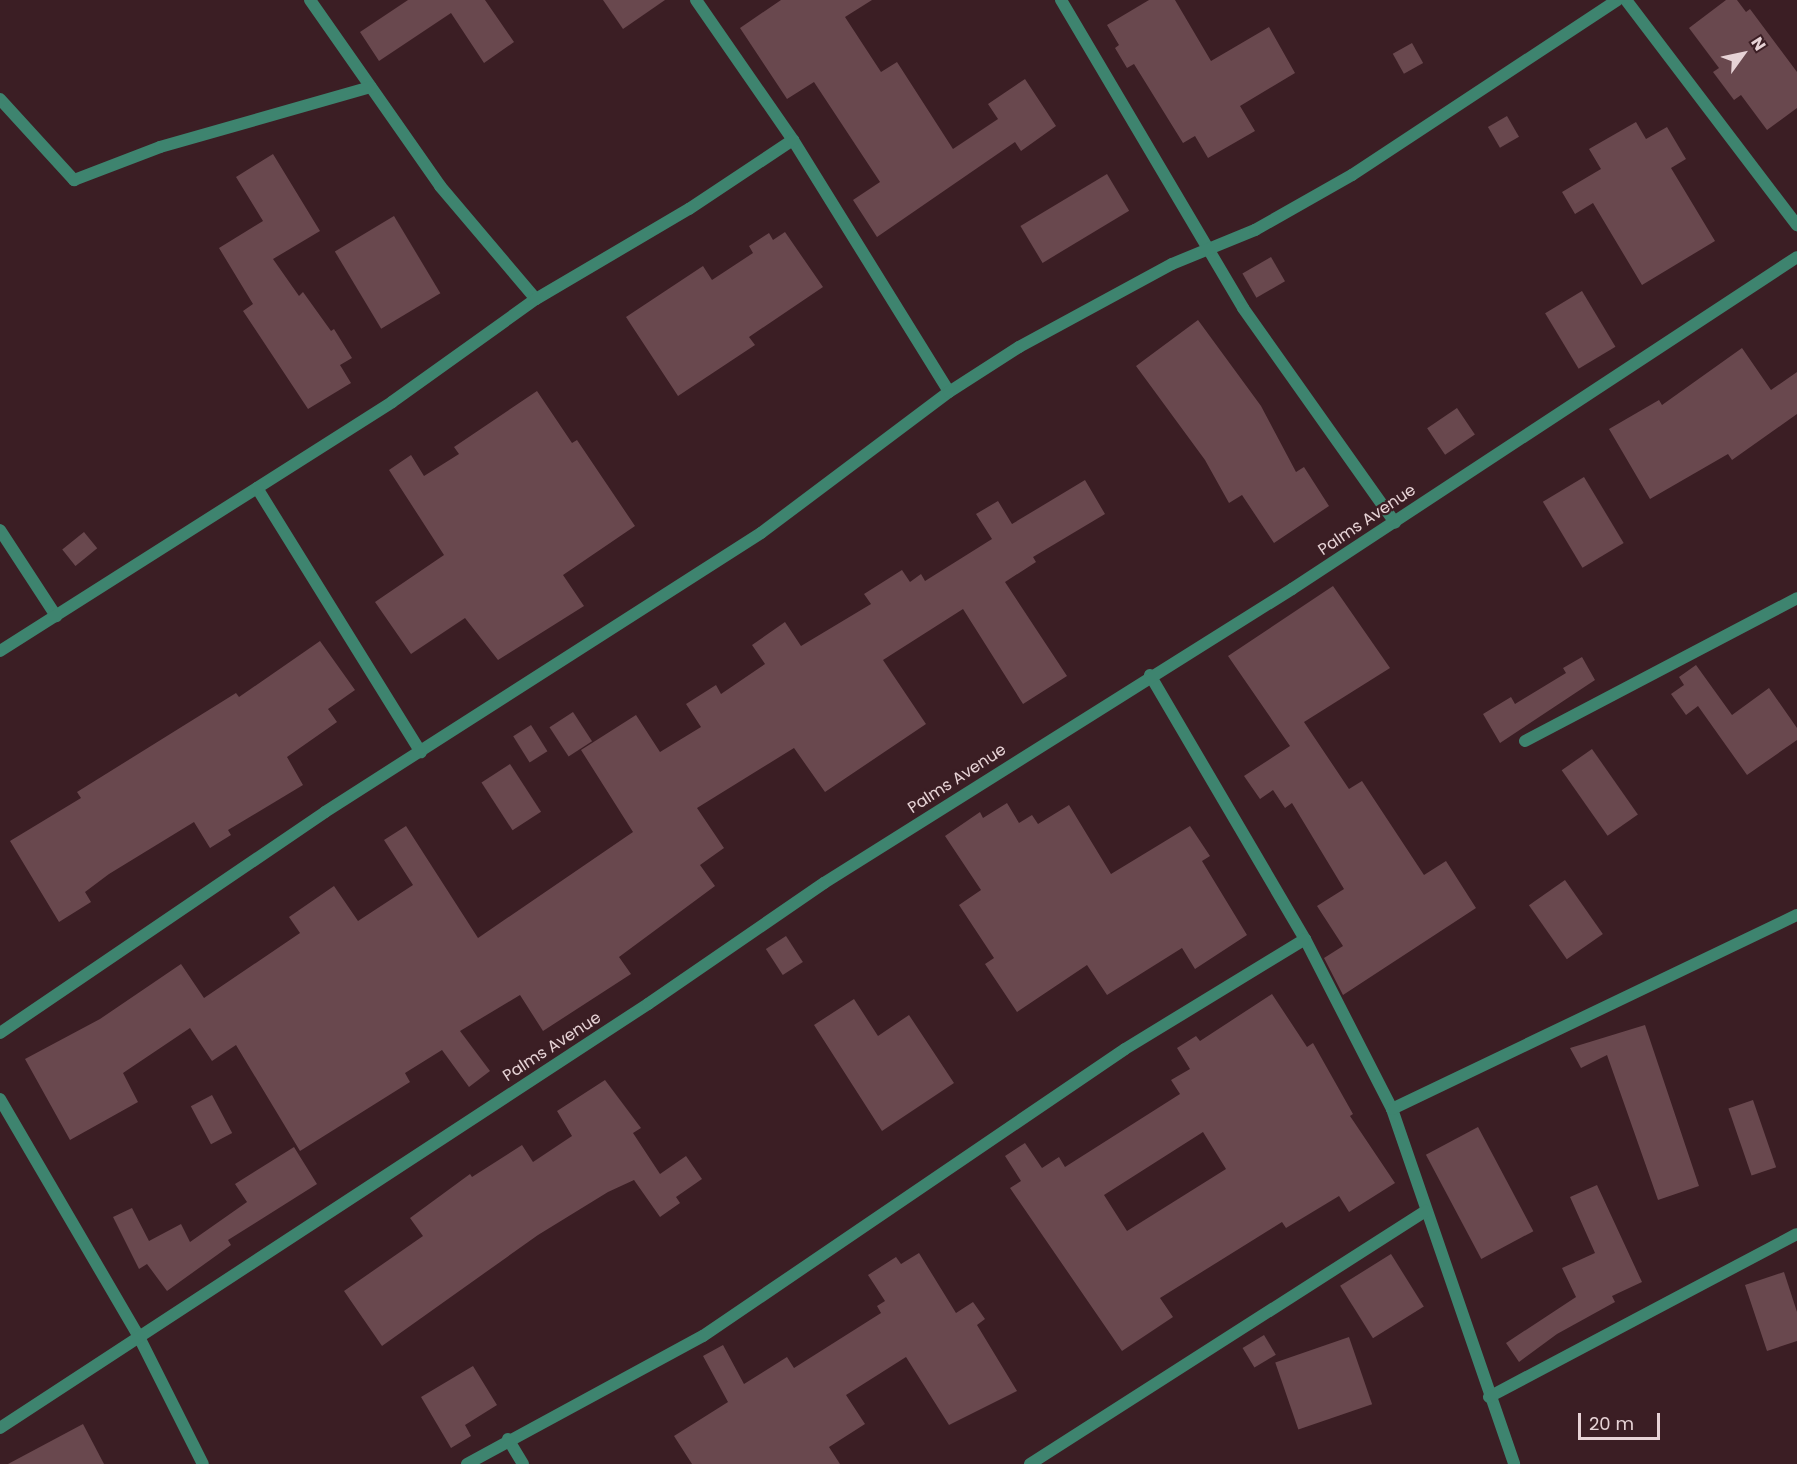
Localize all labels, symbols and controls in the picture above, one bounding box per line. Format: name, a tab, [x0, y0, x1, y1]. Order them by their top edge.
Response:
north arrow	[1713, 24, 1773, 84]
text: N	[1746, 33, 1771, 55]
street label: Palms Avenue	[1315, 480, 1419, 560]
street label: Palms Avenue	[904, 740, 1010, 818]
street label: Palms Avenue	[499, 1008, 605, 1086]
scale bar	[1581, 1401, 1664, 1439]
text: 20 m	[1589, 1411, 1634, 1436]

